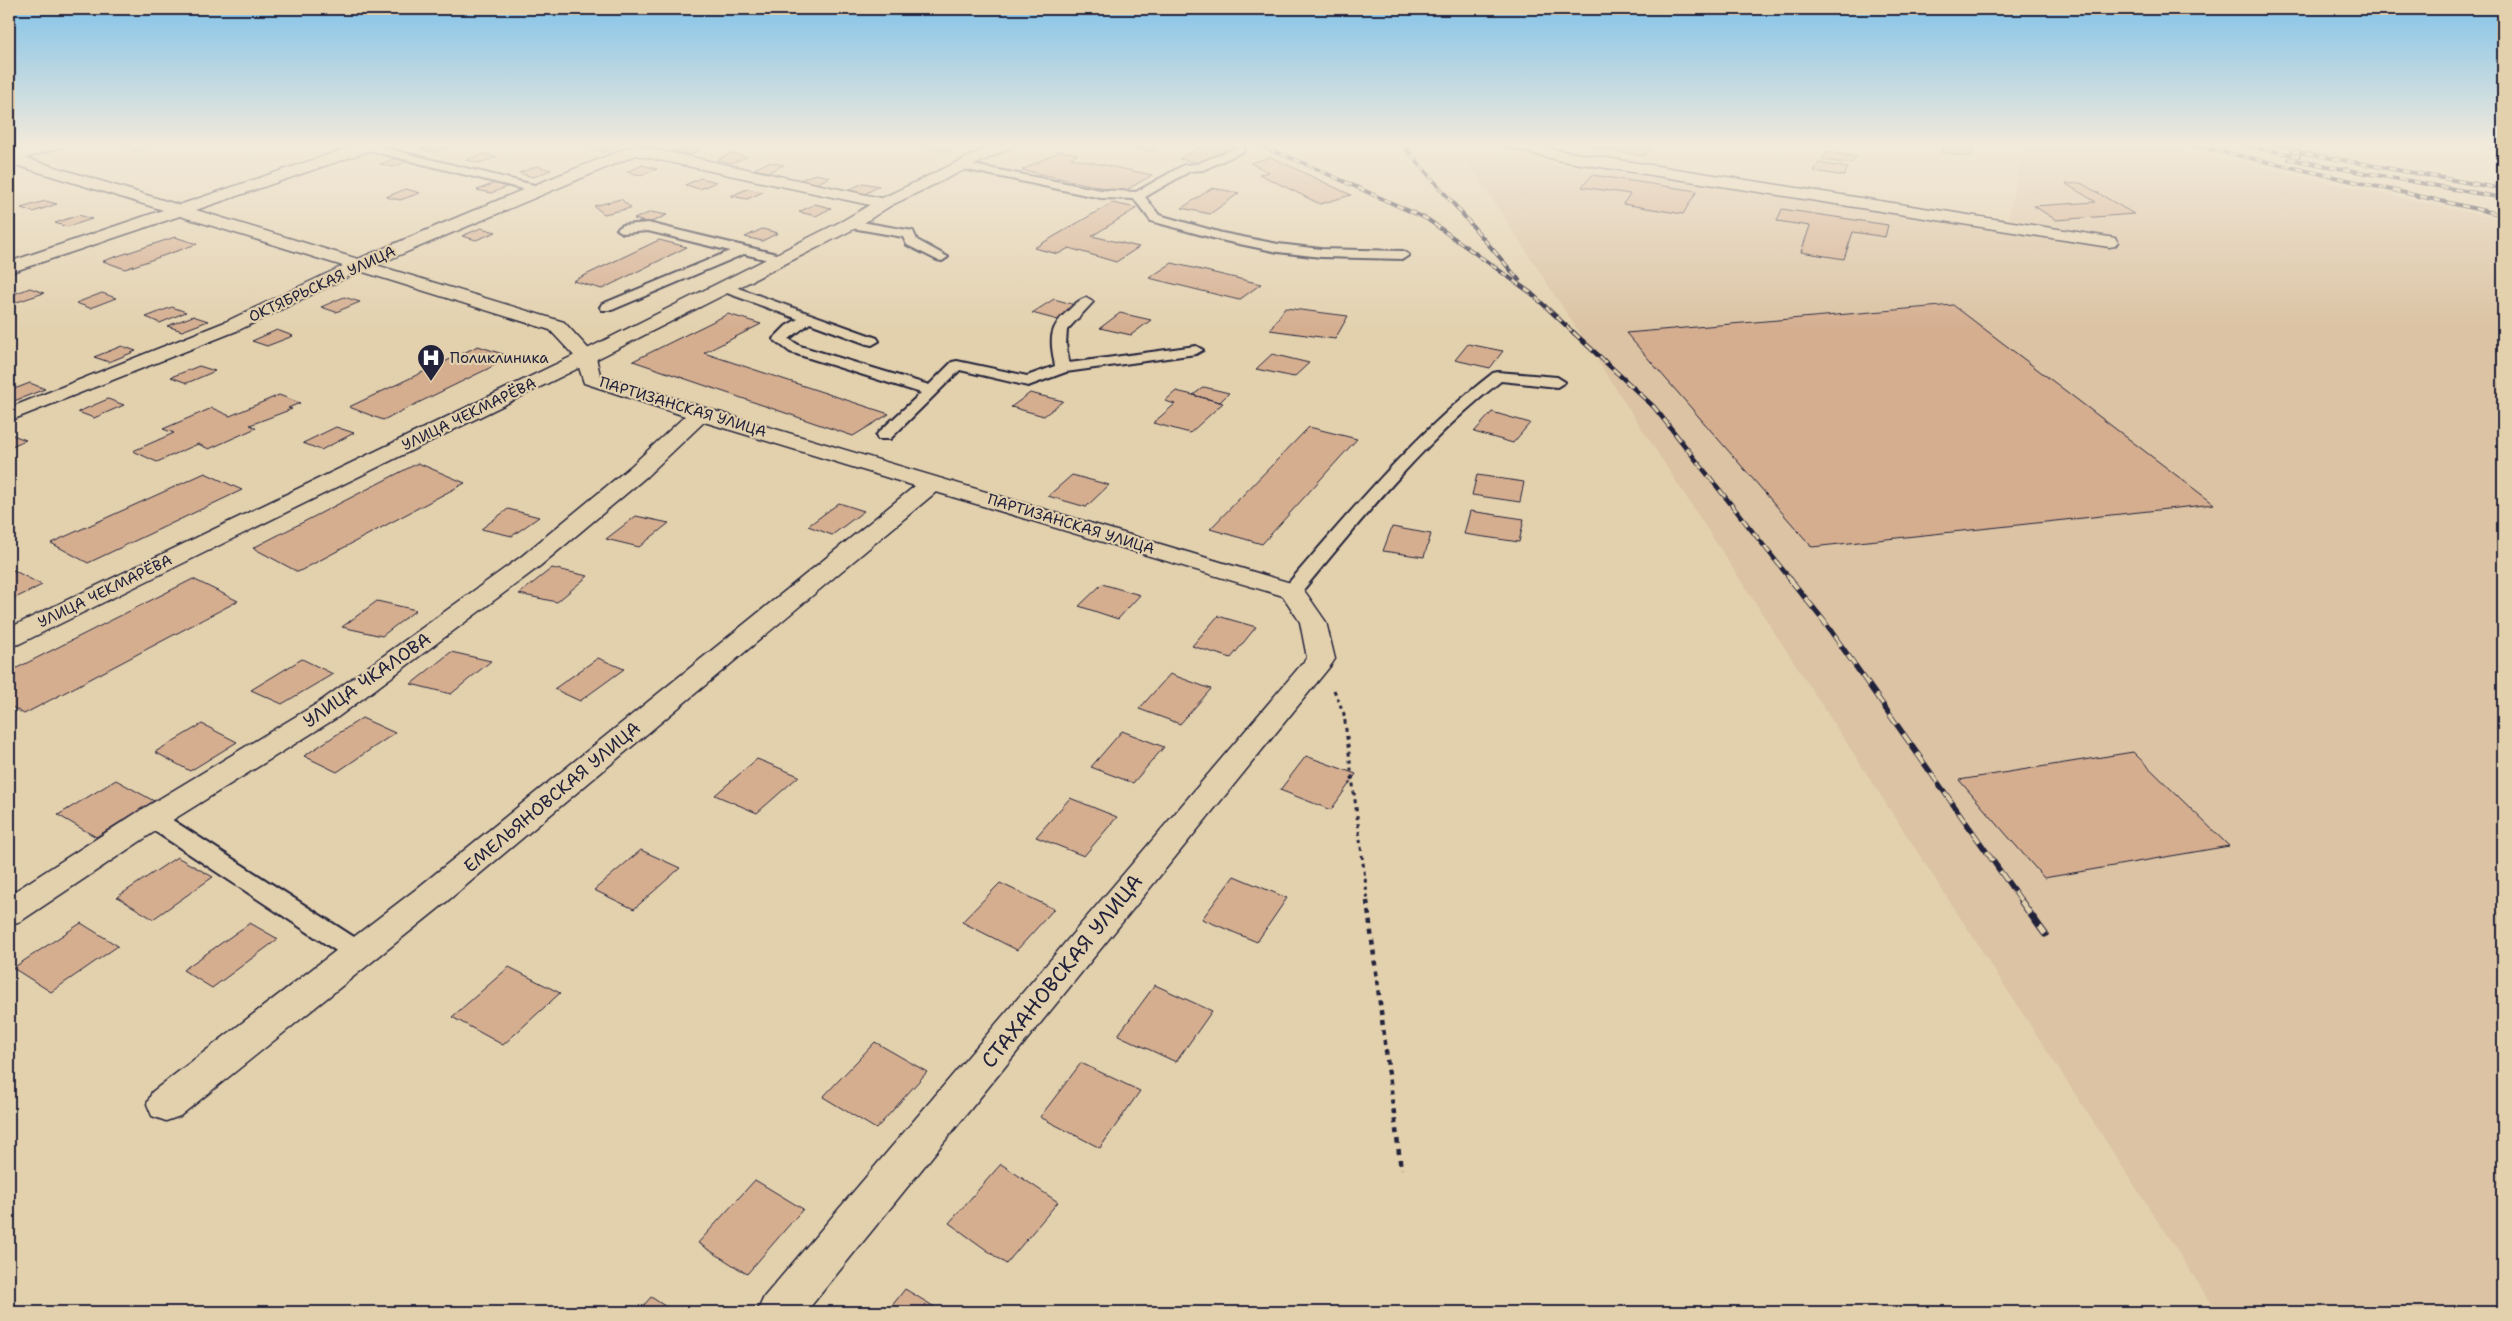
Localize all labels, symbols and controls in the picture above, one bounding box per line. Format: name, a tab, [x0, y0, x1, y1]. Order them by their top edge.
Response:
street label: ОКТЯБРЬСКАЯ УЛИЦА	[245, 241, 399, 327]
hospital icon: Поликлиника	[416, 343, 446, 382]
place label: Поликлиника	[450, 348, 549, 368]
street label: ПАРТИЗАНСКАЯ УЛИЦА	[597, 372, 769, 442]
street label: УЛИЦА ЧЕКМАРЁВА	[398, 373, 540, 455]
street label: ПАРТИЗАНСКАЯ УЛИЦА	[985, 489, 1157, 559]
street label: УЛИЦА ЧЕКМАРЁВА	[34, 550, 176, 632]
street label: УЛИЦА ЧКАЛОВА	[298, 627, 436, 733]
street label: ЕМЕЛЬЯНОВСКАЯ УЛИЦА	[459, 716, 645, 878]
street label: СТАХАНОВСКАЯ УЛИЦА	[975, 868, 1149, 1074]

